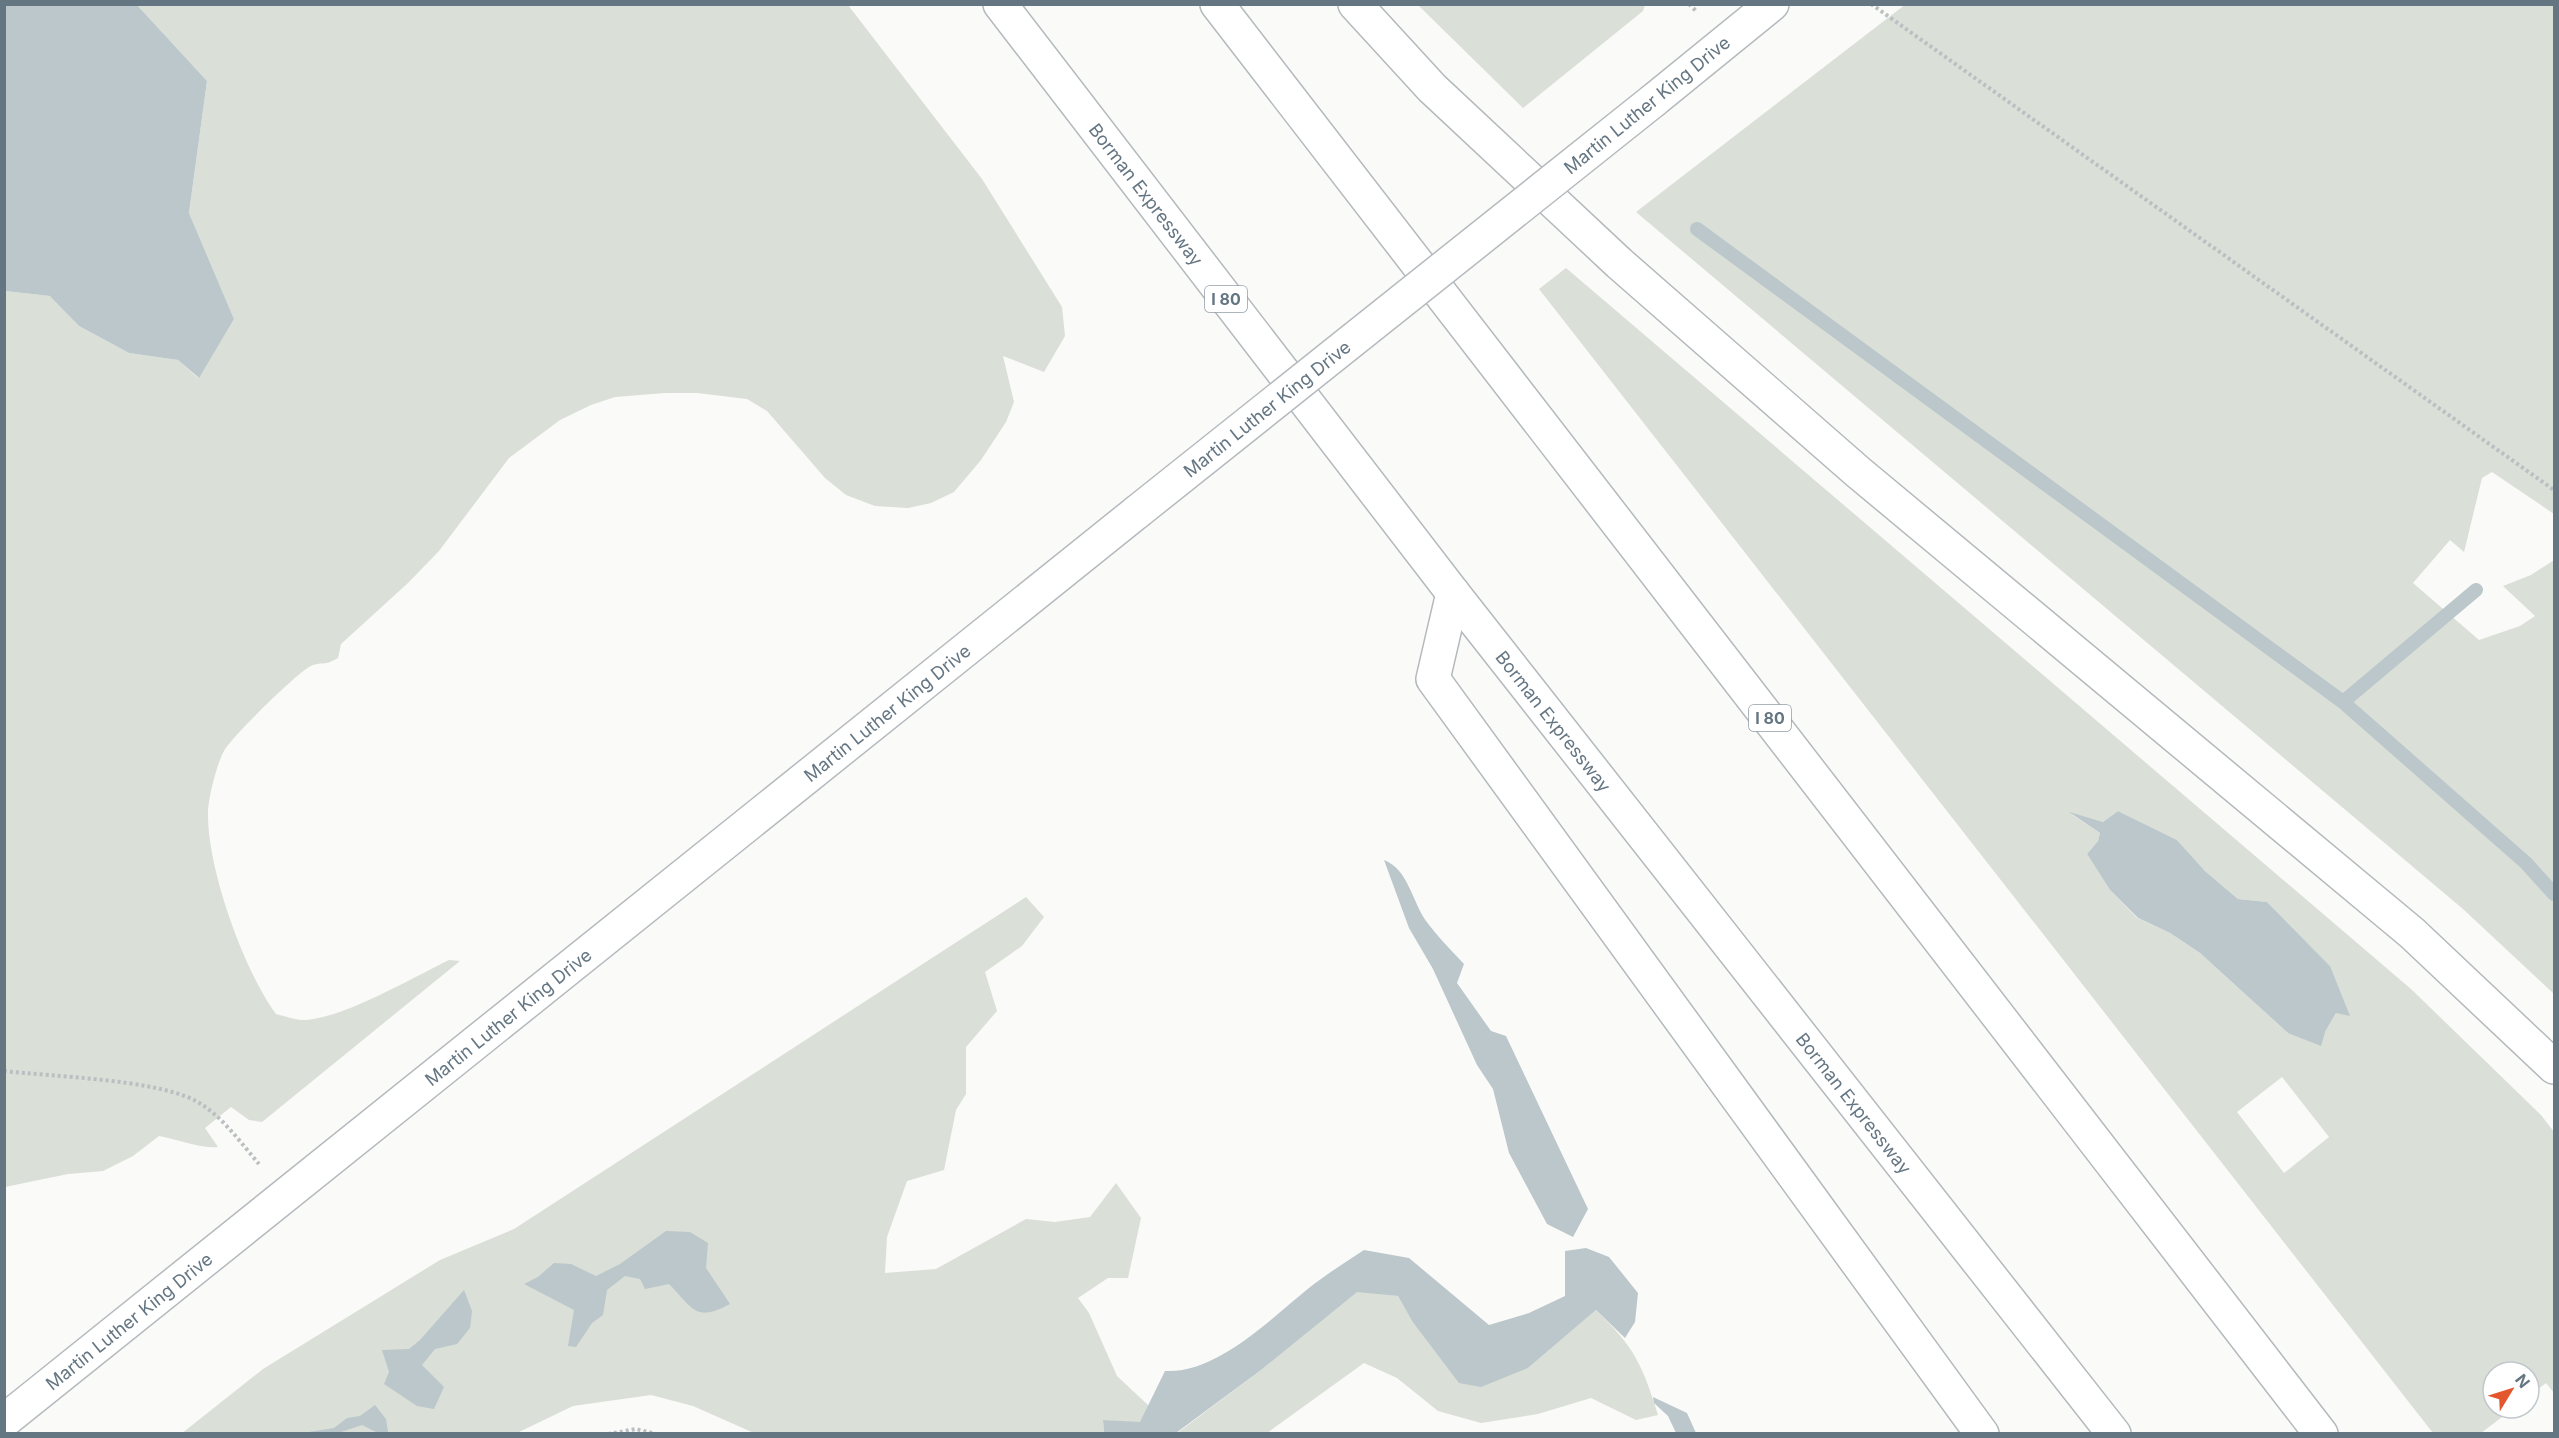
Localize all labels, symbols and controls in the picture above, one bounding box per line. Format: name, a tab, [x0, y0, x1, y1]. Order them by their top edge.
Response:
street label: Martin Luther King Drive	[1560, 32, 1734, 178]
street label: Borman Expressway	[1085, 119, 1208, 269]
road number: I 80	[1205, 286, 1247, 312]
street label: Martin Luther King Drive	[1179, 336, 1354, 481]
street label: Martin Luther King Drive	[800, 640, 974, 786]
street label: Borman Expressway	[1492, 646, 1616, 796]
road number: I 80	[1749, 705, 1791, 731]
street label: Martin Luther King Drive	[420, 944, 595, 1090]
street label: Borman Expressway	[1792, 1028, 1916, 1178]
street label: Martin Luther King Drive	[41, 1248, 216, 1394]
north arrow	[2481, 1360, 2541, 1420]
text: N	[2511, 1370, 2534, 1392]

